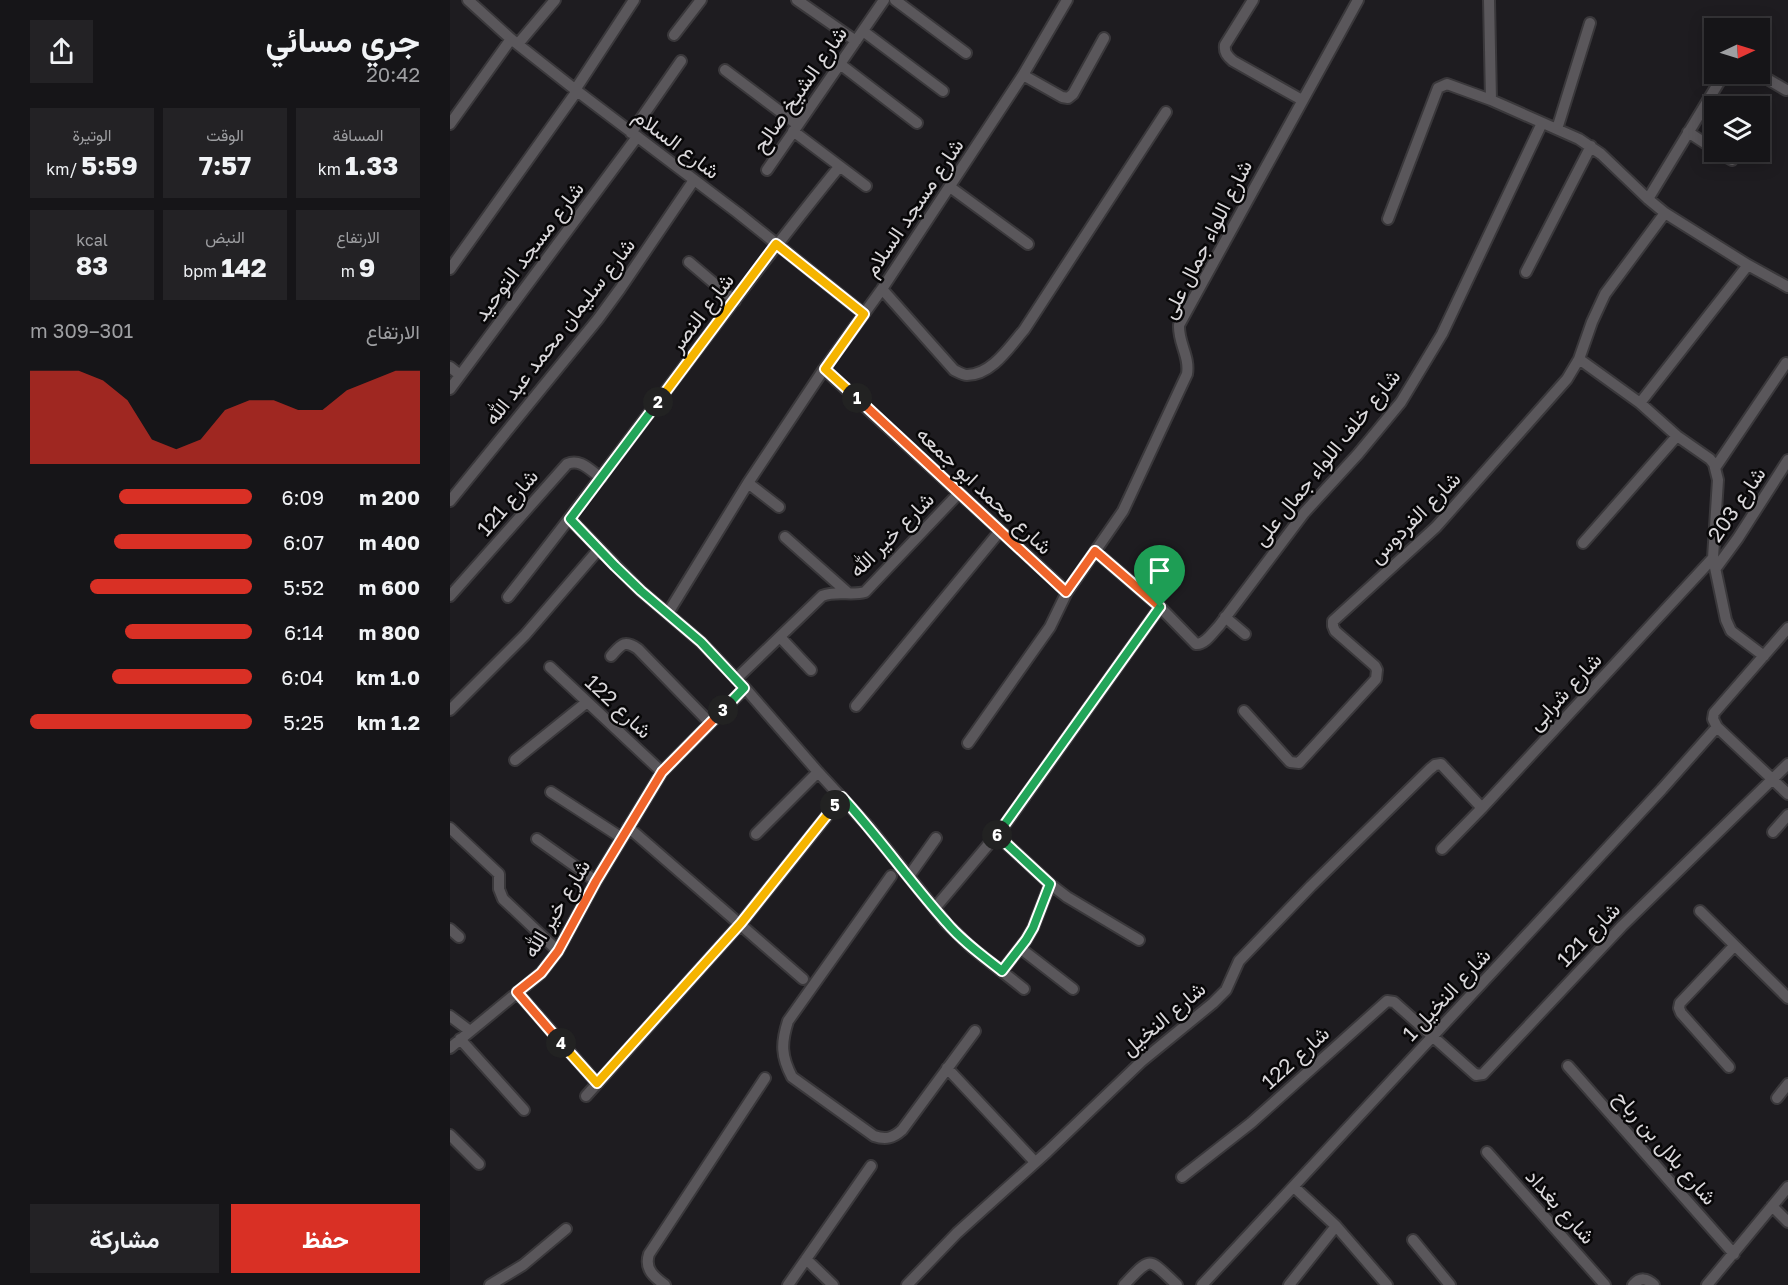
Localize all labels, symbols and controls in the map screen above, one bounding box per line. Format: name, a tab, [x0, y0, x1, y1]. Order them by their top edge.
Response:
north arrow	[1704, 18, 1770, 84]
map controls	[1704, 18, 1770, 162]
button: share	[30, 20, 93, 83]
text: جري مسائي	[265, 20, 420, 59]
street label: شارع الشيخ صالح	[746, 21, 854, 158]
text: 20:42	[366, 62, 420, 86]
button: layers	[1704, 96, 1770, 162]
street label: شارع السلام	[628, 102, 725, 185]
text: الوتيرة	[72, 125, 112, 145]
text: الوقت	[206, 125, 244, 145]
text: المسافة	[333, 125, 383, 145]
street label: شارع مسجد السلام	[857, 133, 970, 282]
text: 5:59	[81, 150, 138, 181]
text: 7:57	[199, 150, 251, 181]
text: 1.33	[345, 150, 398, 181]
street label: شارع اللواء جمال على	[1155, 155, 1259, 324]
text: /km	[46, 159, 81, 179]
text: km	[318, 159, 345, 179]
street label: شارع مسجد التوحيد	[467, 176, 590, 327]
text: النبض	[205, 227, 245, 247]
text: الارتفاع	[336, 227, 380, 247]
text: kcal	[76, 230, 108, 250]
street label: شارع سليمان محمد عبد الله	[478, 232, 642, 431]
text: 83	[76, 250, 108, 281]
text: 142	[221, 252, 267, 283]
text: 9	[359, 252, 375, 283]
text: bpm	[183, 261, 221, 281]
text: m	[341, 261, 359, 281]
street label: شارع النصر	[662, 268, 741, 358]
text: 301–309 m	[30, 318, 133, 342]
text: الارتفاع	[366, 319, 420, 343]
street label: شارع خلف اللواء جمال على	[1247, 363, 1407, 552]
pin: 1	[842, 383, 872, 413]
pin: 2	[643, 387, 673, 417]
text: 1	[853, 388, 861, 408]
text: 2	[653, 392, 663, 412]
street label: شارع محمد ابو جمعه	[910, 420, 1058, 561]
street label: شارع 203	[1701, 461, 1772, 548]
street label: شارع 121	[471, 463, 545, 542]
street label: شارع الفردوس	[1363, 466, 1467, 570]
text: 6:09	[281, 485, 324, 509]
text: 200 m	[359, 485, 420, 509]
street label: شارع خير الله	[843, 486, 940, 583]
text: 6:07	[283, 530, 324, 554]
text: 400 m	[359, 530, 420, 554]
pin	[1134, 545, 1185, 607]
icon: arrive	[1143, 554, 1176, 587]
text: 5:52	[283, 575, 324, 599]
text: 600 m	[359, 575, 420, 599]
text: 6:14	[284, 620, 324, 644]
text: 800 m	[359, 620, 420, 644]
street label: شارع شرابى	[1521, 647, 1608, 737]
text: 6:04	[281, 665, 324, 689]
text: 1.0 km	[356, 665, 420, 689]
street label: شارع 122	[579, 669, 658, 745]
pin: 3	[708, 695, 738, 725]
text: 3	[718, 700, 728, 720]
text: 5:25	[283, 710, 324, 734]
text: 1.2 km	[357, 710, 420, 734]
pin: 5	[820, 790, 850, 820]
text: 5	[830, 795, 840, 815]
pin: 6	[982, 820, 1012, 850]
text: 6	[992, 825, 1002, 845]
street label: شارع خير الله	[517, 854, 597, 963]
street label: شارع 121	[1551, 896, 1627, 973]
street label: شارع النخيل 1	[1396, 942, 1497, 1047]
street label: شارع النخيل	[1115, 975, 1212, 1062]
street label: شارع 122	[1256, 1020, 1336, 1096]
pin: 4	[546, 1028, 576, 1058]
text: 4	[556, 1033, 566, 1053]
street label: شارع بلال بن رباح	[1607, 1084, 1723, 1211]
street label: شارع بغداد	[1519, 1163, 1601, 1250]
button: مشاركة	[30, 1204, 219, 1273]
button: حفظ	[231, 1204, 420, 1273]

